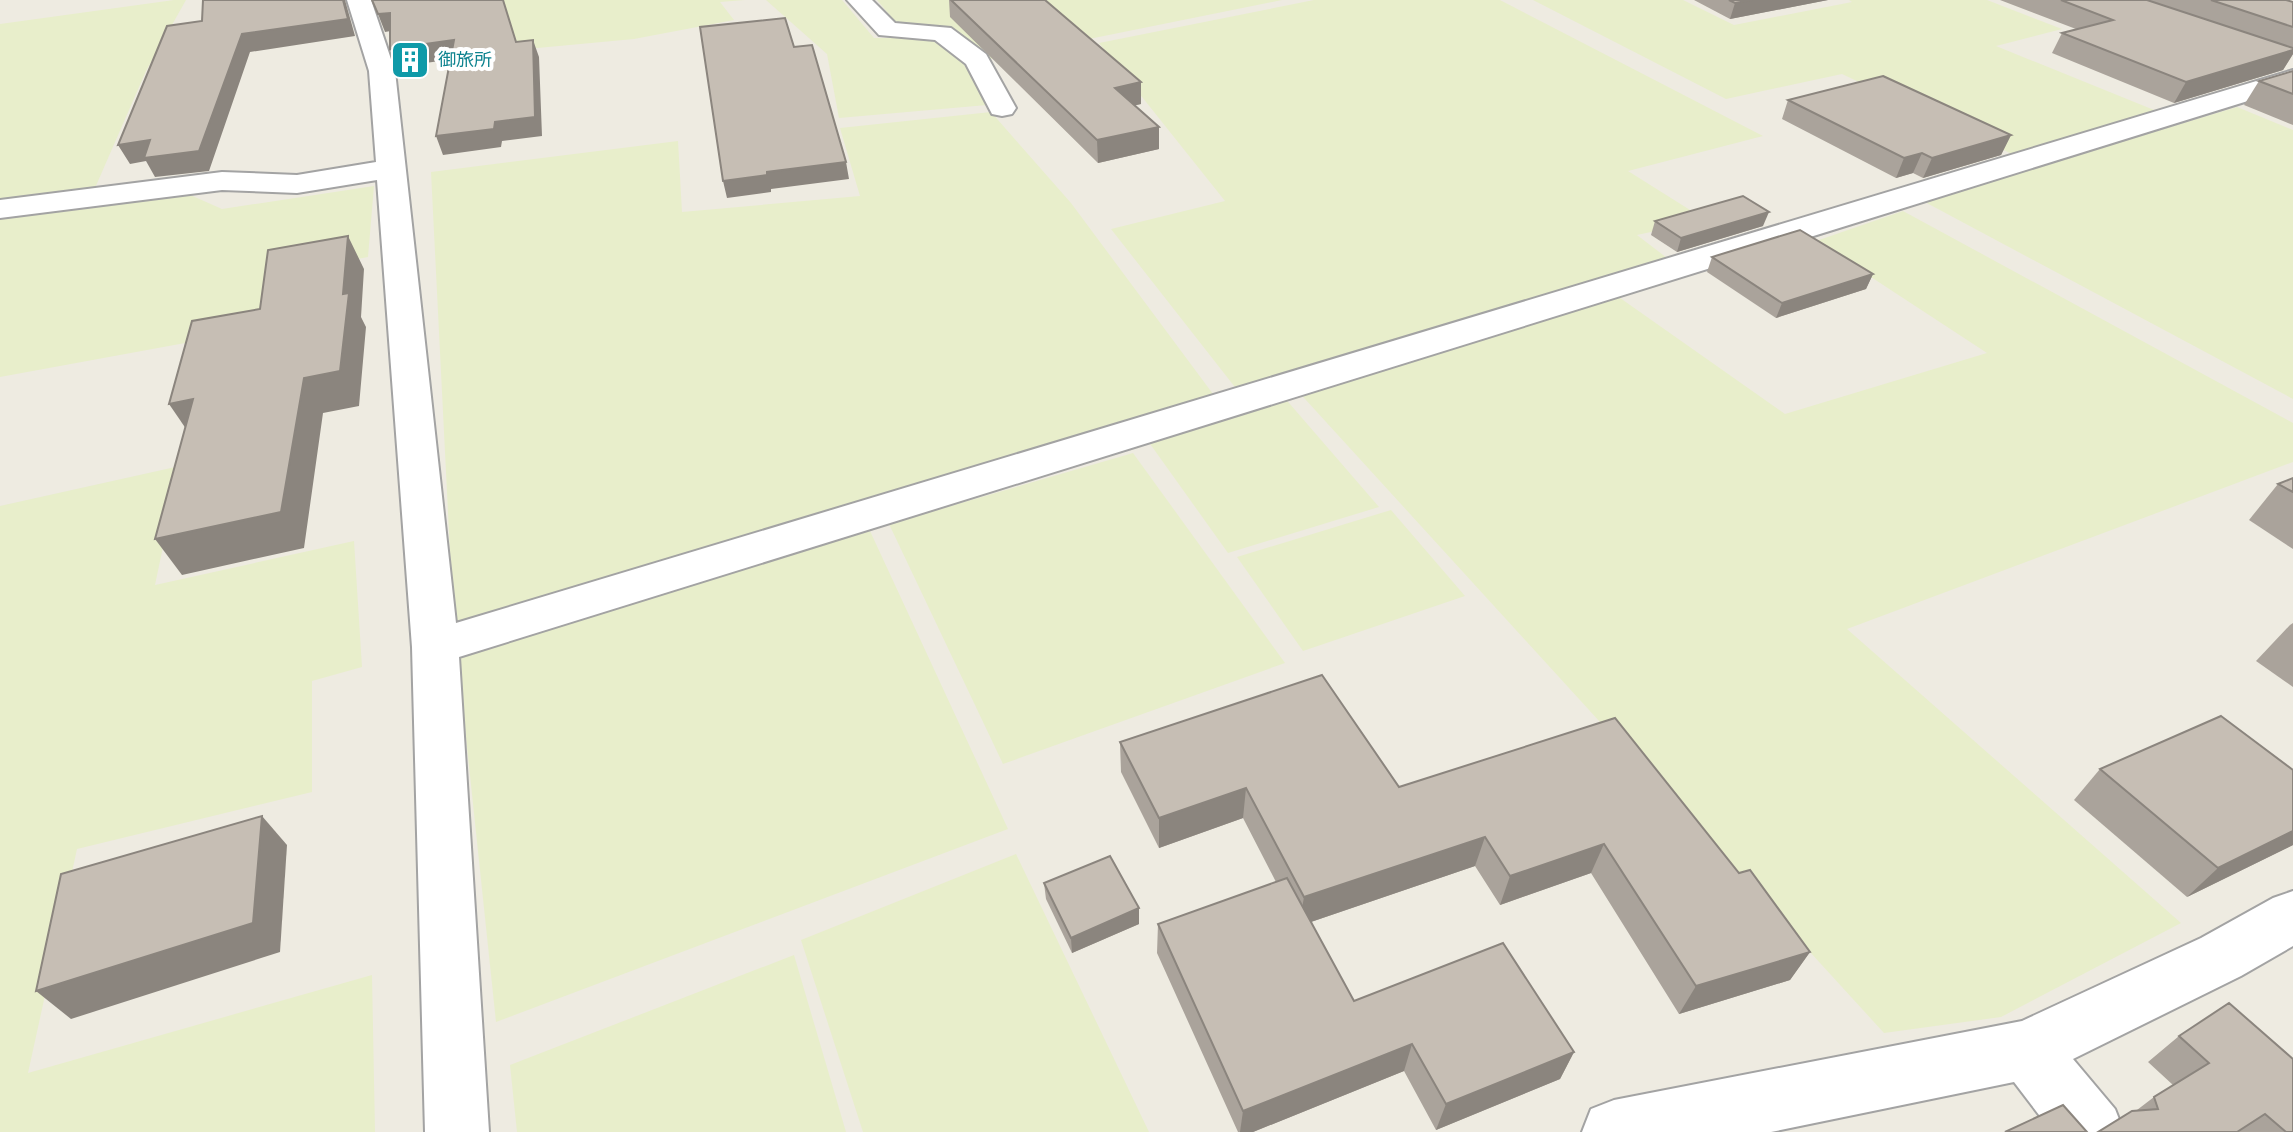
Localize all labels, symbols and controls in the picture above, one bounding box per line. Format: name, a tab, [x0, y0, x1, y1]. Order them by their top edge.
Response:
building icon: 御旅所	[389, 39, 431, 81]
place label: 御旅所	[438, 47, 492, 72]

